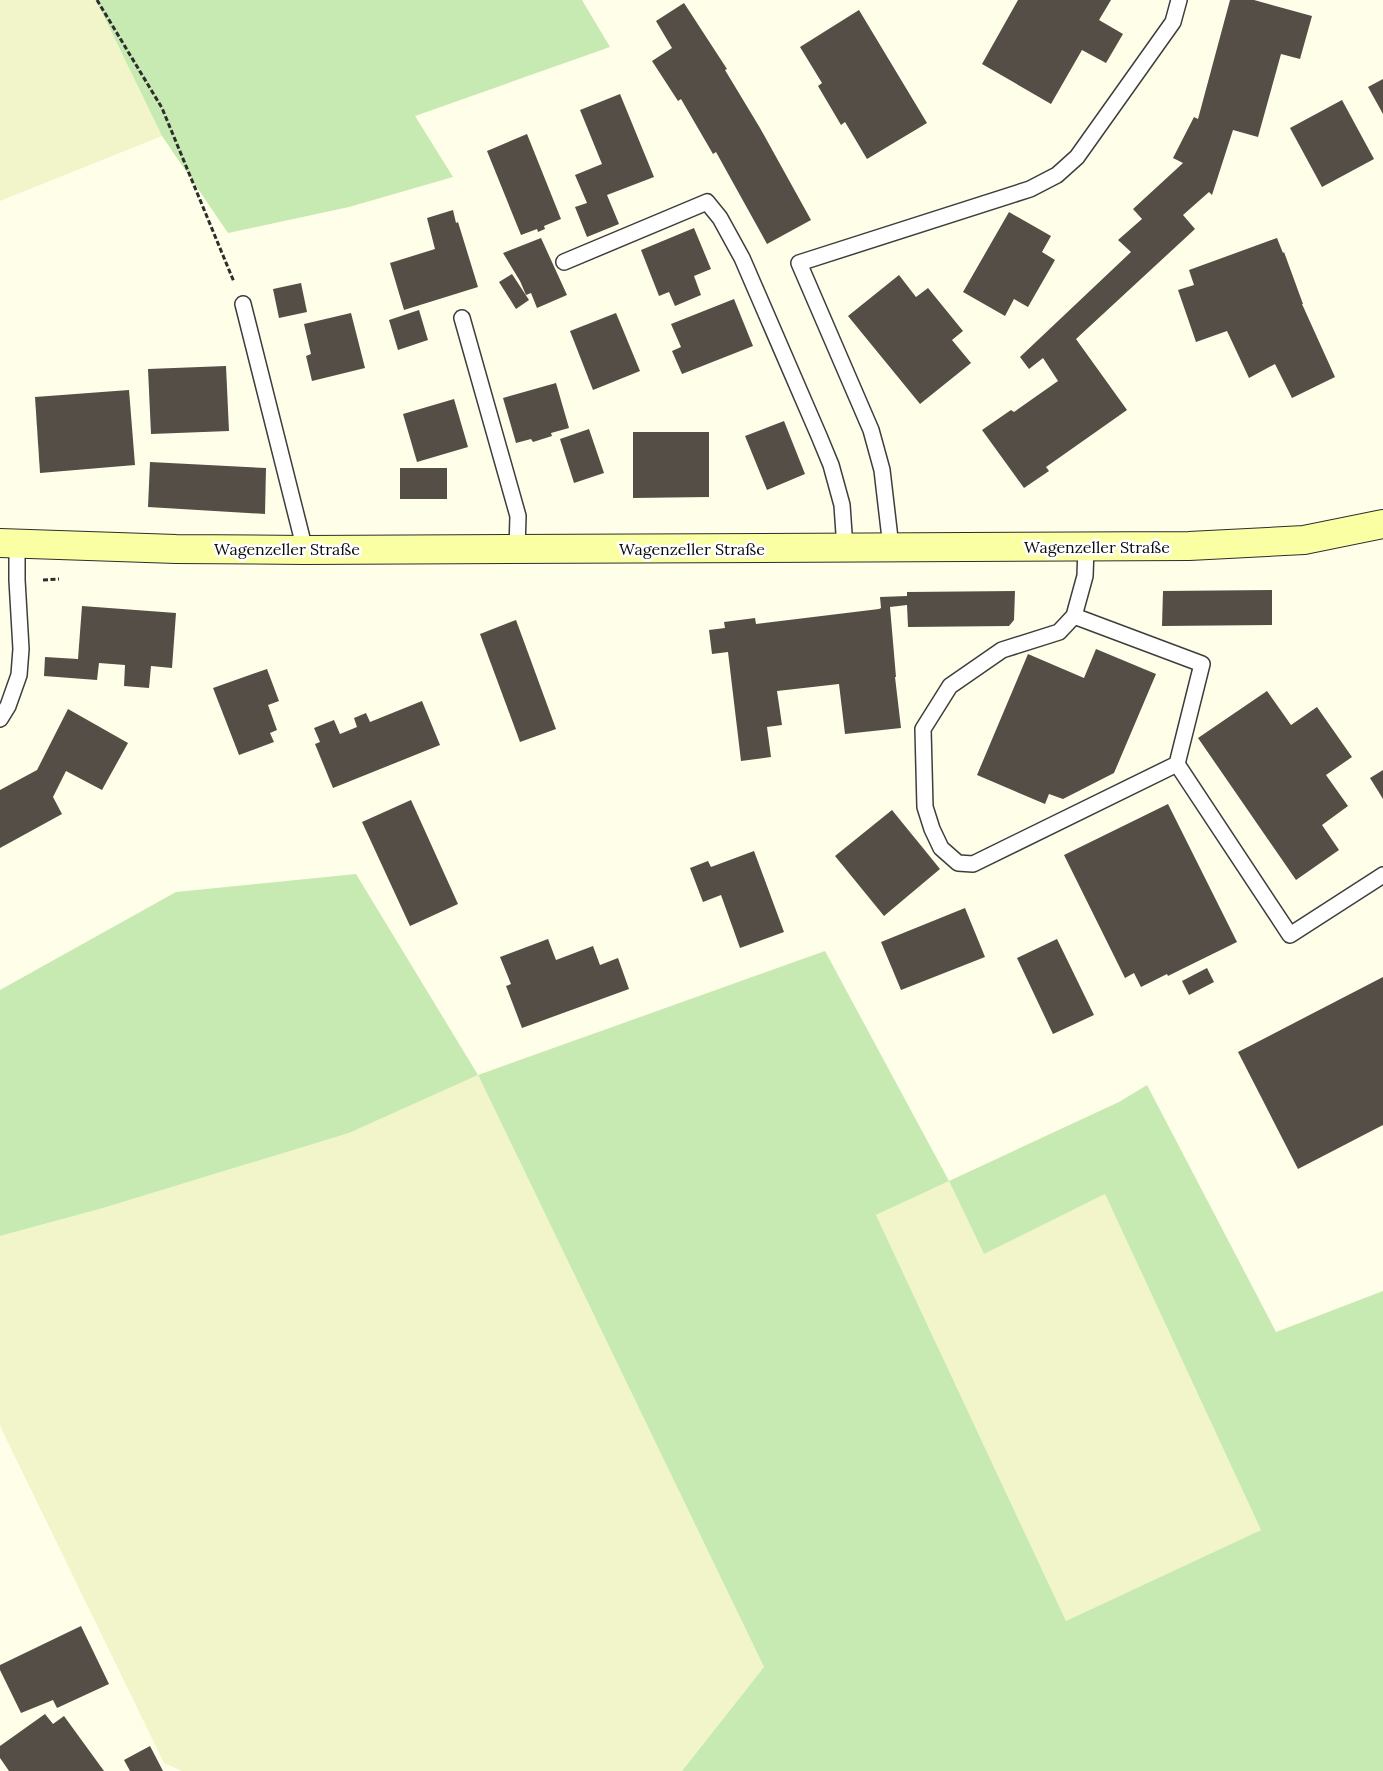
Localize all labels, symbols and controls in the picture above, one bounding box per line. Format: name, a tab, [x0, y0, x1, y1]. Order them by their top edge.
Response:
street label: Wagenzeller Straße	[1024, 537, 1170, 557]
street label: Wagenzeller Straße	[214, 539, 360, 559]
street label: Wagenzeller Straße	[619, 539, 765, 559]

